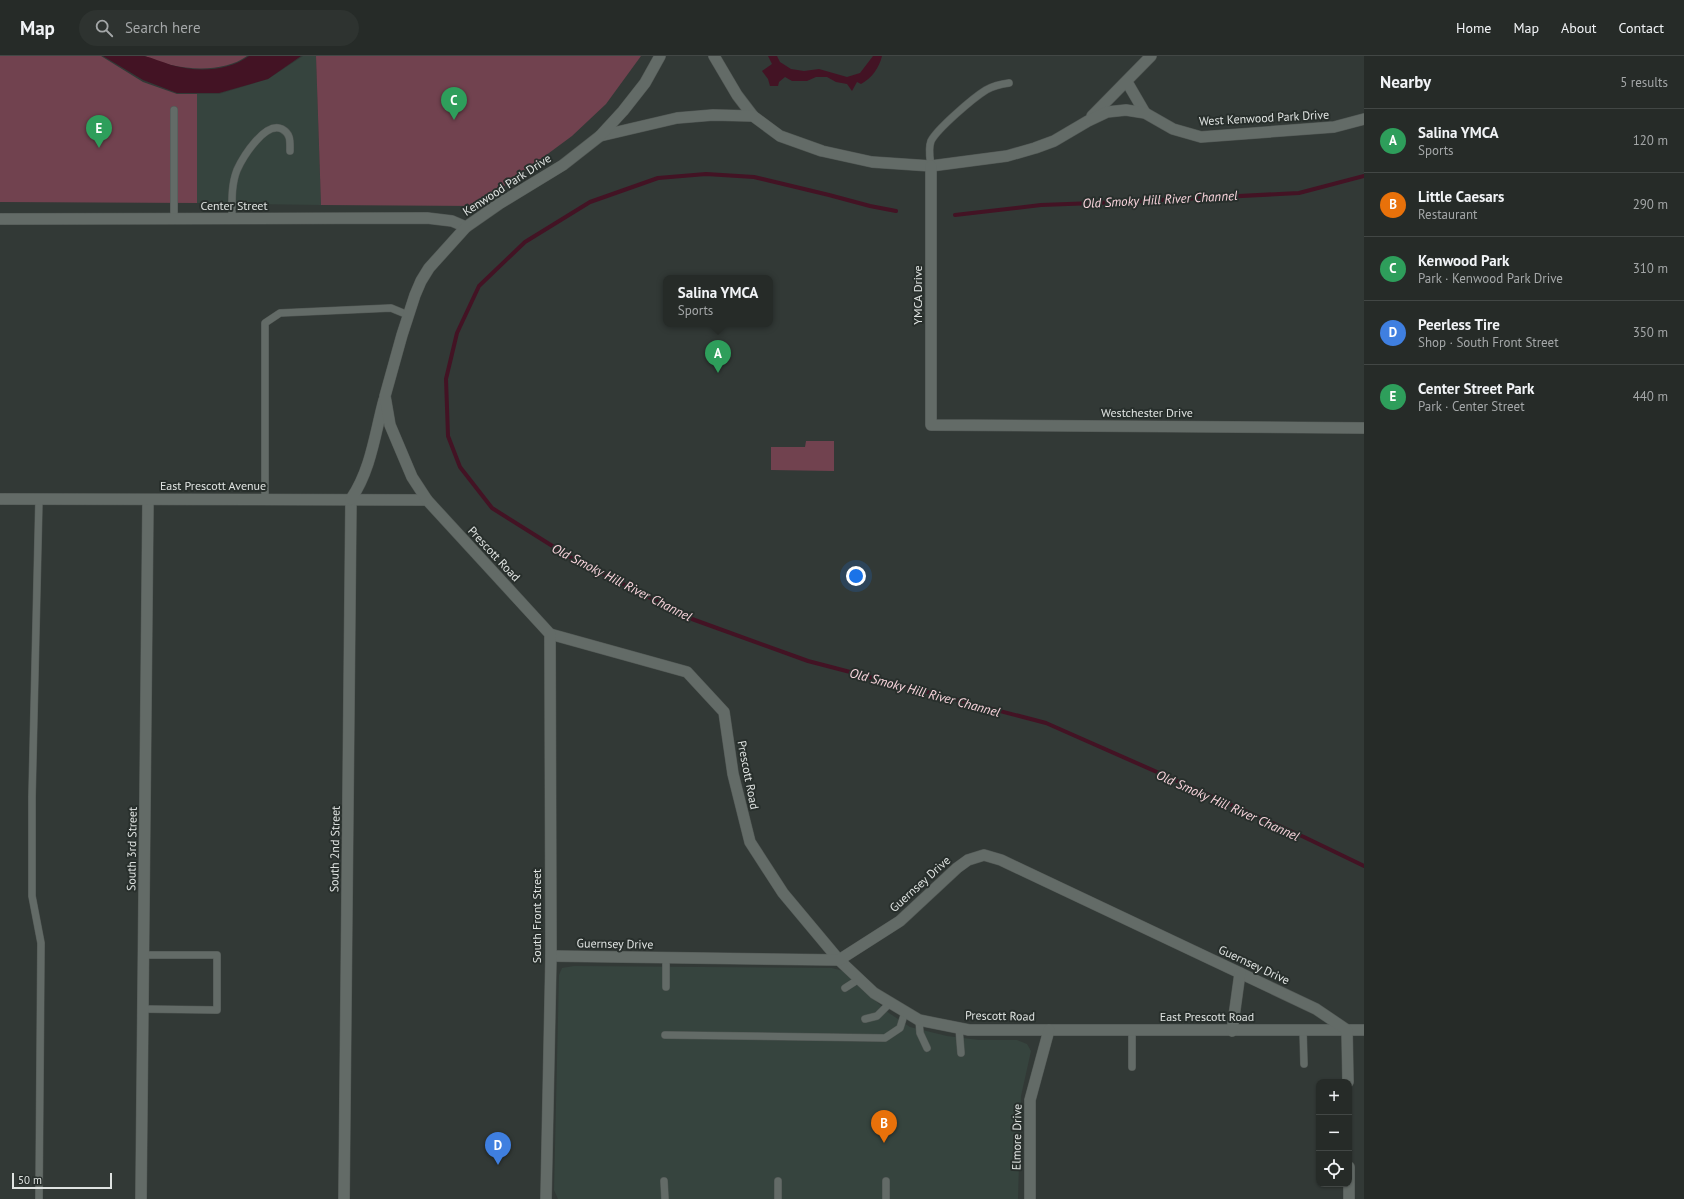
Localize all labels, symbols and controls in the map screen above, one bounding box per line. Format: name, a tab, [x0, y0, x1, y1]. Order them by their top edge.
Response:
search box	[79, 10, 359, 46]
text: Map	[20, 16, 55, 40]
icon: search	[93, 17, 115, 39]
text: Search here	[125, 18, 201, 37]
text: Home	[1456, 19, 1491, 37]
text: Map	[1513, 19, 1539, 37]
text: About	[1561, 19, 1597, 37]
text: Contact	[1619, 19, 1664, 37]
text: Nearby	[1380, 71, 1431, 93]
text: 5 results	[1620, 74, 1668, 91]
pin: C	[441, 87, 467, 120]
street label: West Kenwood Park Drive	[1199, 107, 1329, 128]
pin: E	[86, 115, 112, 148]
text: Salina YMCA	[1418, 123, 1498, 142]
text: A	[1389, 132, 1397, 149]
text: 120 m	[1633, 132, 1668, 149]
text: Sports	[1418, 142, 1454, 159]
street label: Kenwood Park Drive	[460, 150, 554, 219]
water label: Old Smoky Hill River Channel	[1082, 187, 1238, 212]
text: Little Caesars	[1418, 187, 1504, 206]
text: B	[1389, 196, 1397, 213]
text: 290 m	[1633, 196, 1668, 213]
street label: Center Street	[200, 198, 268, 213]
text: Restaurant	[1418, 206, 1477, 223]
text: Kenwood Park	[1418, 251, 1509, 270]
text: C	[1389, 260, 1397, 277]
text: 310 m	[1633, 260, 1668, 277]
street label: YMCA Drive	[910, 265, 925, 325]
text: Park · Kenwood Park Drive	[1418, 270, 1563, 287]
popup	[663, 275, 773, 327]
text: Salina YMCA	[678, 283, 758, 302]
text: Sports	[678, 302, 713, 319]
text: Peerless Tire	[1418, 315, 1500, 334]
text: D	[1389, 324, 1397, 341]
text: 350 m	[1633, 324, 1668, 341]
text: Shop · South Front Street	[1418, 334, 1559, 351]
pin: A	[705, 340, 731, 373]
text: Center Street Park	[1418, 379, 1534, 398]
text: E	[1390, 388, 1396, 405]
text: 440 m	[1633, 388, 1668, 405]
text: Park · Center Street	[1418, 398, 1525, 415]
street label: Westchester Drive	[1101, 405, 1193, 420]
street label: East Prescott Avenue	[160, 478, 266, 493]
street label: Prescott Road	[465, 523, 524, 584]
water label: Old Smoky Hill River Channel	[549, 540, 695, 625]
your location	[846, 566, 866, 586]
water label: Old Smoky Hill River Channel	[848, 664, 1002, 721]
street label: Prescott Road	[734, 739, 763, 811]
water label: Old Smoky Hill River Channel	[1154, 766, 1303, 845]
street label: South 2nd Street	[326, 806, 343, 892]
street label: South 3rd Street	[123, 807, 140, 891]
street label: Guernsey Drive	[886, 852, 953, 915]
street label: South Front Street	[529, 869, 544, 963]
street label: Guernsey Drive	[577, 935, 653, 952]
street label: Guernsey Drive	[1216, 942, 1292, 988]
street label: Prescott Road	[965, 1007, 1035, 1024]
street label: East Prescott Road	[1160, 1009, 1254, 1024]
map controls	[1316, 1079, 1352, 1187]
button: +	[1316, 1079, 1352, 1115]
street label: Elmore Drive	[1008, 1104, 1025, 1170]
pin: B	[871, 1110, 897, 1143]
button: −	[1316, 1115, 1352, 1151]
pin: D	[485, 1132, 511, 1165]
button: locate	[1316, 1151, 1352, 1187]
scale bar	[12, 1171, 112, 1190]
text: 50 m	[18, 1173, 42, 1187]

